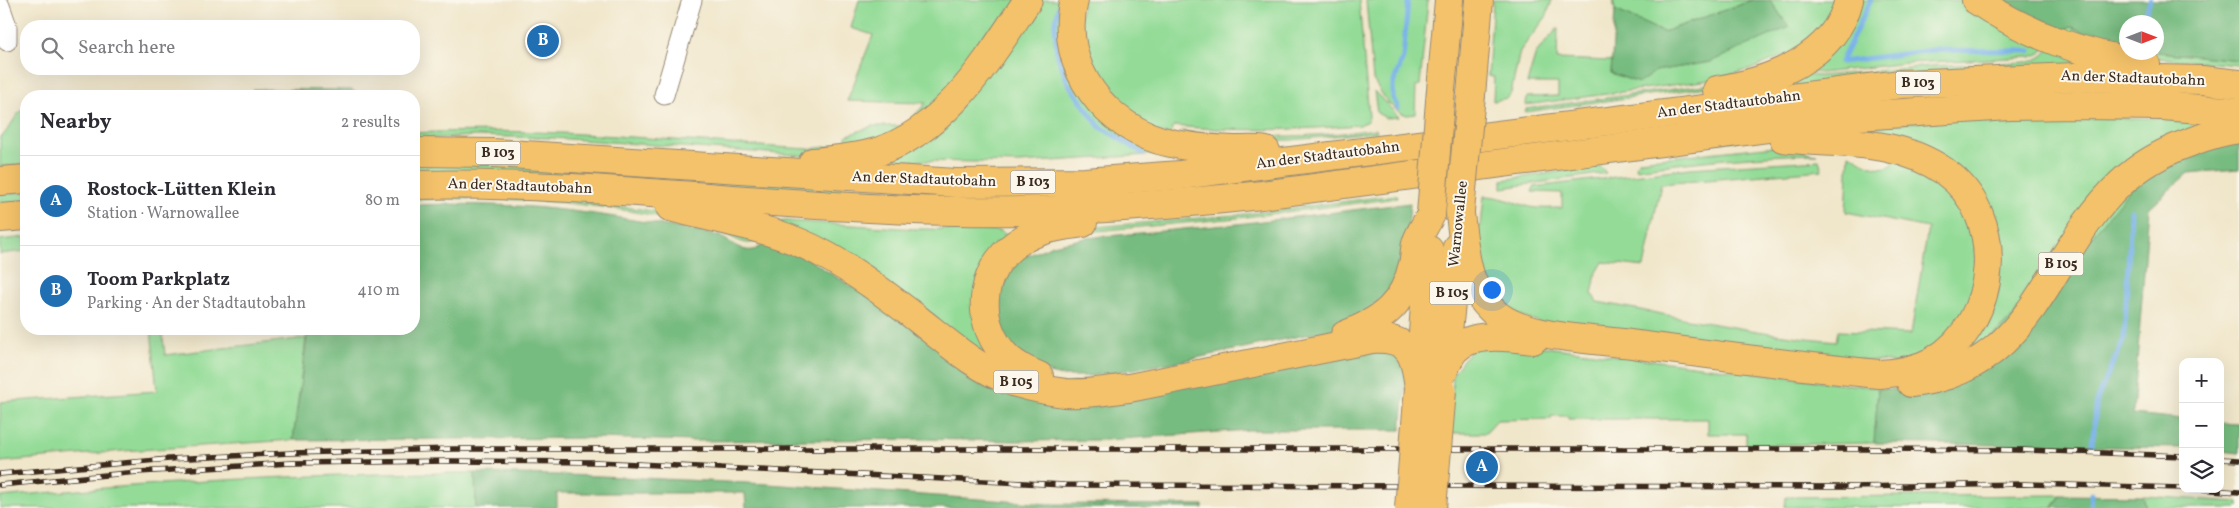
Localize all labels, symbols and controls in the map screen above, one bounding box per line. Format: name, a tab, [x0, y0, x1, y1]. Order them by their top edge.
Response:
north arrow	[2119, 15, 2164, 60]
search box	[20, 20, 420, 75]
pin: B	[527, 22, 559, 60]
icon: search	[38, 34, 66, 62]
text: Search here	[78, 35, 175, 61]
street label: An der Stadtautobahn	[2060, 66, 2206, 92]
road number: B 103	[1896, 72, 1940, 95]
street label: An der Stadtautobahn	[1656, 86, 1802, 124]
text: Nearby	[40, 108, 111, 137]
text: 2 results	[341, 112, 400, 134]
street label: An der Stadtautobahn	[1255, 137, 1401, 175]
road number: B 103	[476, 142, 520, 164]
street label: An der Stadtautobahn	[851, 167, 997, 193]
road number: B 103	[1010, 170, 1056, 193]
street label: An der Stadtautobahn	[447, 174, 593, 200]
text: Rostock-Lütten Klein	[87, 177, 276, 203]
street label: Warnowallee	[1444, 180, 1474, 268]
text: A	[50, 190, 62, 212]
text: 80 m	[365, 190, 400, 212]
text: Station · Warnowallee	[87, 203, 239, 225]
road number: B 105	[2038, 252, 2084, 276]
text: Toom Parkplatz	[87, 267, 230, 293]
your location	[1479, 277, 1505, 303]
text: B	[51, 280, 61, 302]
text: 410 m	[357, 280, 400, 302]
road number: B 105	[1430, 282, 1474, 304]
text: Parking · An der Stadtautobahn	[87, 293, 306, 315]
map controls	[2179, 358, 2224, 493]
button: +	[2179, 358, 2224, 403]
road number: B 105	[994, 371, 1038, 394]
button: −	[2179, 403, 2224, 448]
pin: A	[1466, 448, 1498, 486]
button: layers	[2179, 448, 2224, 493]

